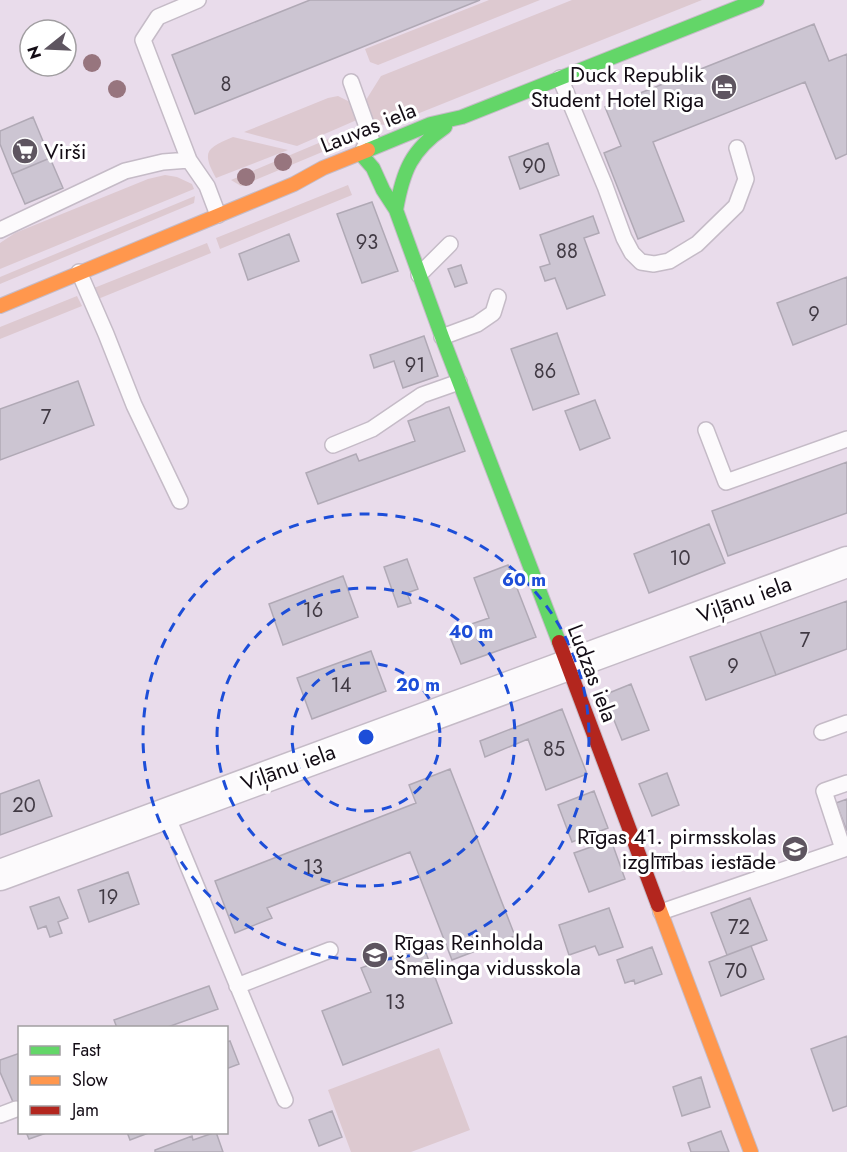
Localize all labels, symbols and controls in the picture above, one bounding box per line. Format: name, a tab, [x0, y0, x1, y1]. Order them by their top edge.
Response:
north arrow	[18, 18, 78, 78]
text: N	[21, 43, 47, 62]
place label: Duck Republik Student Hotel Riga	[531, 58, 704, 115]
house number: 8	[221, 70, 231, 99]
hotel icon: Duck Republik Student Hotel Riga	[709, 72, 739, 102]
street label: Lauvas iela	[315, 93, 421, 161]
place label: Virši	[44, 135, 86, 167]
supermarket icon: Virši	[10, 136, 40, 166]
house number: 90	[522, 152, 546, 181]
house number: 93	[356, 228, 378, 257]
house number: 88	[556, 237, 578, 266]
house number: 9	[808, 300, 820, 329]
house number: 91	[405, 351, 425, 380]
house number: 86	[534, 357, 556, 386]
house number: 7	[41, 403, 52, 432]
house number: 10	[670, 544, 691, 573]
text: 60 m	[502, 567, 546, 593]
street label: Viļānu iela	[692, 567, 796, 631]
house number: 16	[303, 596, 323, 625]
text: 40 m	[449, 619, 493, 645]
street label: Ludzas iela	[560, 619, 626, 727]
house number: 7	[800, 626, 811, 655]
house number: 9	[727, 652, 739, 681]
house number: 14	[331, 671, 352, 700]
text: 20 m	[396, 672, 440, 698]
centre of rings	[356, 727, 376, 747]
street label: Viļānu iela	[236, 735, 340, 799]
house number: 85	[543, 735, 565, 764]
house number: 20	[12, 791, 36, 820]
place label: Rīgas 41. pirmsskolas izglītības iestāde	[577, 820, 776, 877]
school or university icon: Rīgas 41. pirmsskolas izglītības iestāde	[780, 834, 810, 864]
house number: 13	[303, 853, 323, 882]
house number: 19	[98, 883, 118, 912]
house number: 72	[728, 913, 750, 942]
place label: Rīgas Reinholda Šmēlinga vidusskola	[394, 926, 581, 983]
school or university icon: Rīgas Reinholda Šmēlinga vidusskola	[360, 940, 390, 970]
house number: 70	[725, 957, 747, 986]
house number: 13	[385, 988, 405, 1017]
legend	[18, 1026, 228, 1134]
text: Fast	[72, 1037, 101, 1063]
text: Slow	[72, 1067, 109, 1093]
text: Jam	[70, 1097, 99, 1123]

